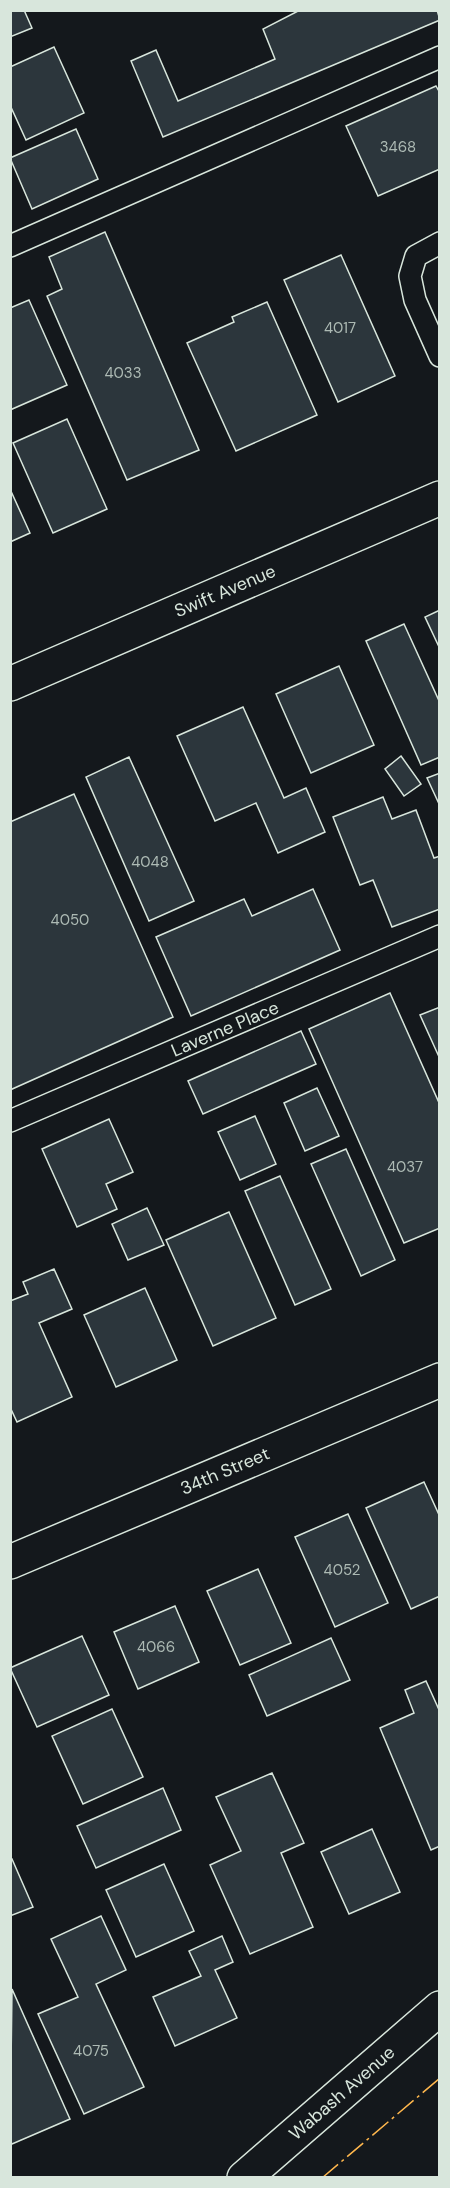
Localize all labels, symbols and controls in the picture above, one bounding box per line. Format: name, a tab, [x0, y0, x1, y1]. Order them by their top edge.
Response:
house number: 3468	[380, 137, 416, 157]
house number: 4017	[324, 318, 356, 338]
house number: 4033	[104, 363, 142, 383]
street label: Swift Avenue	[171, 559, 279, 623]
house number: 4048	[131, 852, 169, 872]
house number: 4050	[51, 910, 89, 930]
street label: Laverne Place	[167, 995, 283, 1063]
house number: 4037	[387, 1157, 423, 1177]
street label: 34th Street	[177, 1441, 273, 1501]
house number: 4052	[324, 1560, 360, 1580]
house number: 4066	[137, 1637, 175, 1657]
street label: Wabash Avenue	[284, 2040, 400, 2146]
house number: 4075	[73, 2041, 109, 2061]

